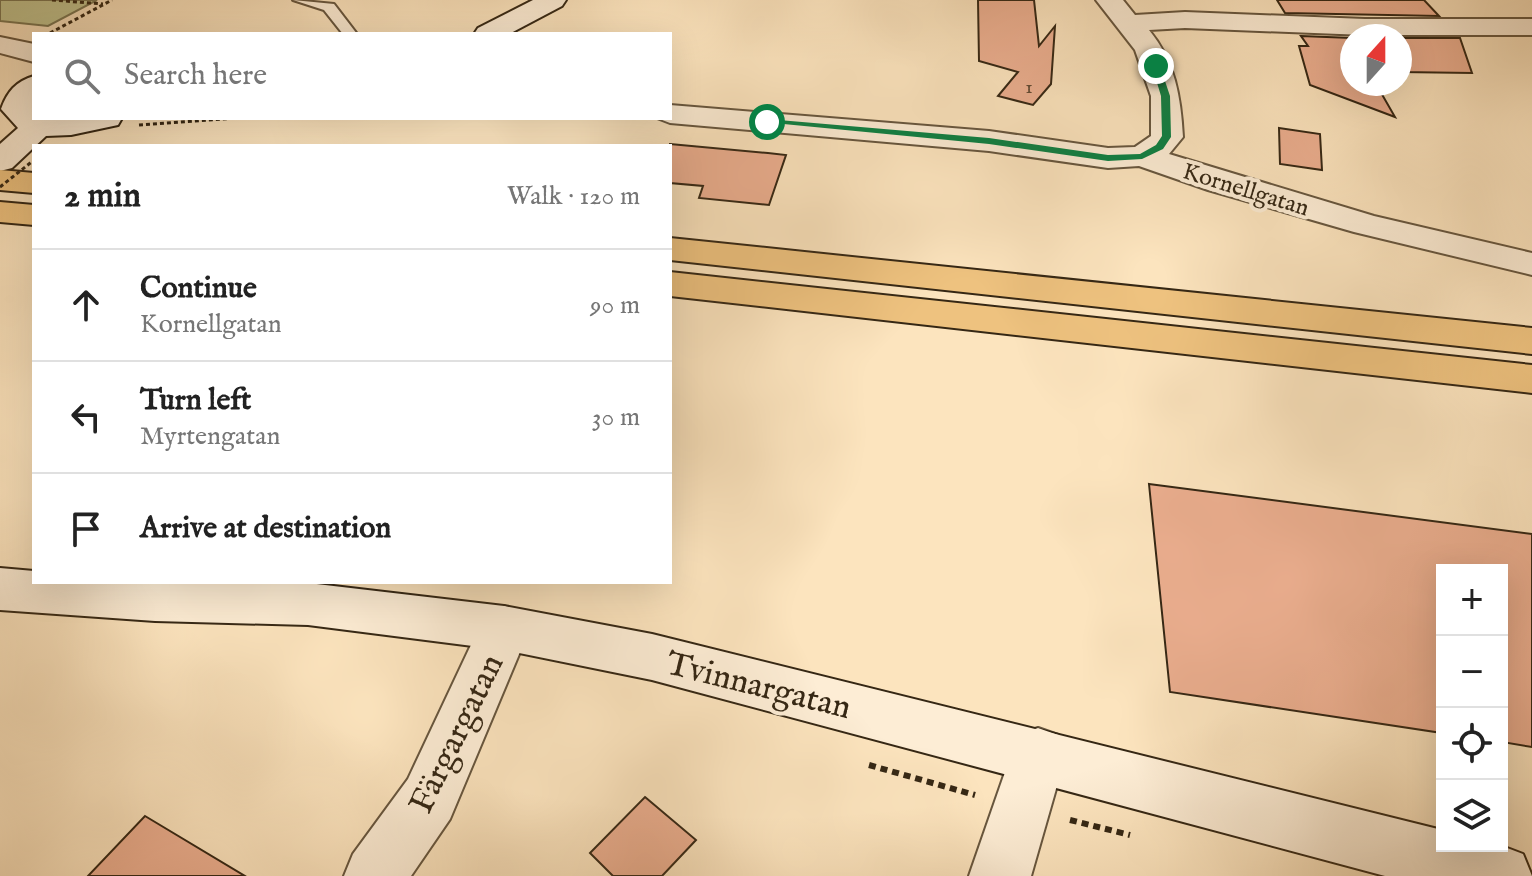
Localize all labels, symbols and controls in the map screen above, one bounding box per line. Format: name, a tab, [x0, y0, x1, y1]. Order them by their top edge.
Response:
north arrow	[1340, 24, 1412, 96]
search box	[32, 32, 672, 120]
route end	[1138, 48, 1174, 84]
icon: search	[60, 54, 104, 98]
text: Search here	[124, 57, 267, 95]
house number: 1	[1025, 75, 1033, 100]
route start	[749, 104, 785, 140]
street label: Kornellgatan	[1179, 157, 1313, 224]
text: 2 min	[64, 175, 141, 218]
text: Walk · 120 m	[507, 180, 640, 213]
text: Continue	[140, 270, 257, 308]
icon: ahead	[64, 283, 108, 327]
text: 90 m	[590, 289, 640, 322]
text: Kornellgatan	[140, 308, 282, 341]
text: Turn left	[140, 382, 251, 420]
icon: left	[64, 395, 108, 439]
text: 30 m	[592, 401, 640, 434]
text: Myrtengatan	[140, 420, 280, 453]
icon: arrive	[64, 507, 108, 551]
text: Arrive at destination	[140, 510, 391, 548]
map controls	[1436, 564, 1508, 852]
button: +	[1436, 564, 1508, 636]
button: −	[1436, 636, 1508, 708]
street label: Tvinnargatan	[662, 643, 855, 730]
street label: Färgargatan	[400, 647, 514, 821]
button: locate	[1436, 708, 1508, 780]
button: layers	[1436, 780, 1508, 852]

